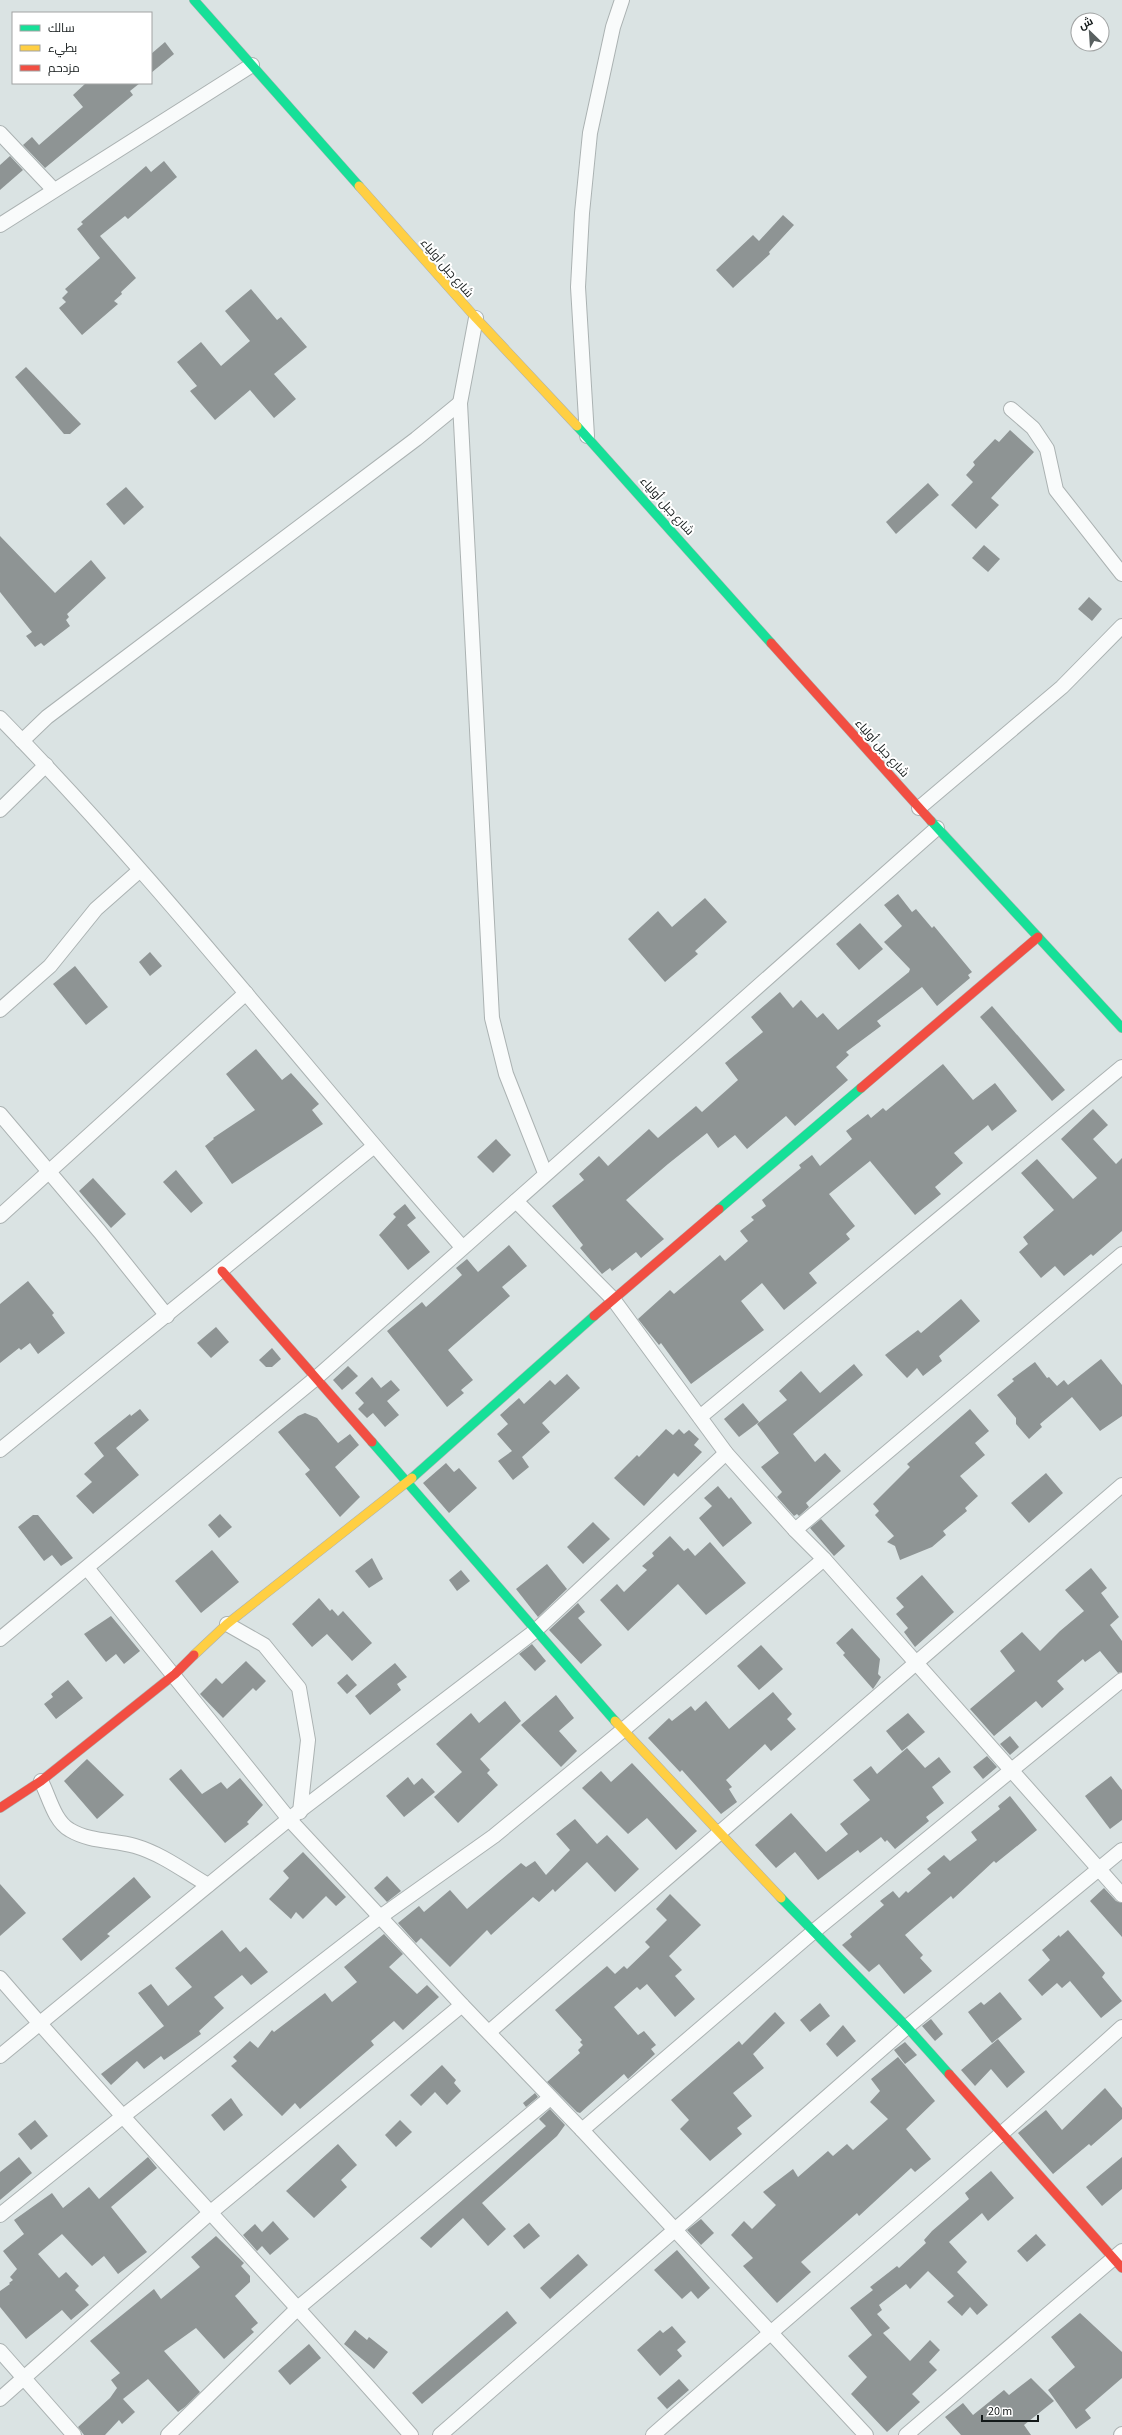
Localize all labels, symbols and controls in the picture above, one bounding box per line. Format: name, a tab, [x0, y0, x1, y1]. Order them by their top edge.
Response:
legend	[12, 12, 152, 84]
north arrow	[1070, 12, 1110, 52]
text: ش	[1076, 14, 1096, 33]
text: سالك	[48, 20, 75, 37]
text: بطيء	[48, 40, 77, 58]
text: مزدحم	[48, 60, 80, 77]
street label: شارع جبل أولياء	[416, 235, 477, 302]
street label: شارع جبل أولياء	[636, 473, 698, 539]
street label: شارع جبل أولياء	[851, 715, 913, 781]
scale bar	[982, 2397, 1038, 2423]
text: 20 m	[988, 2403, 1012, 2420]

